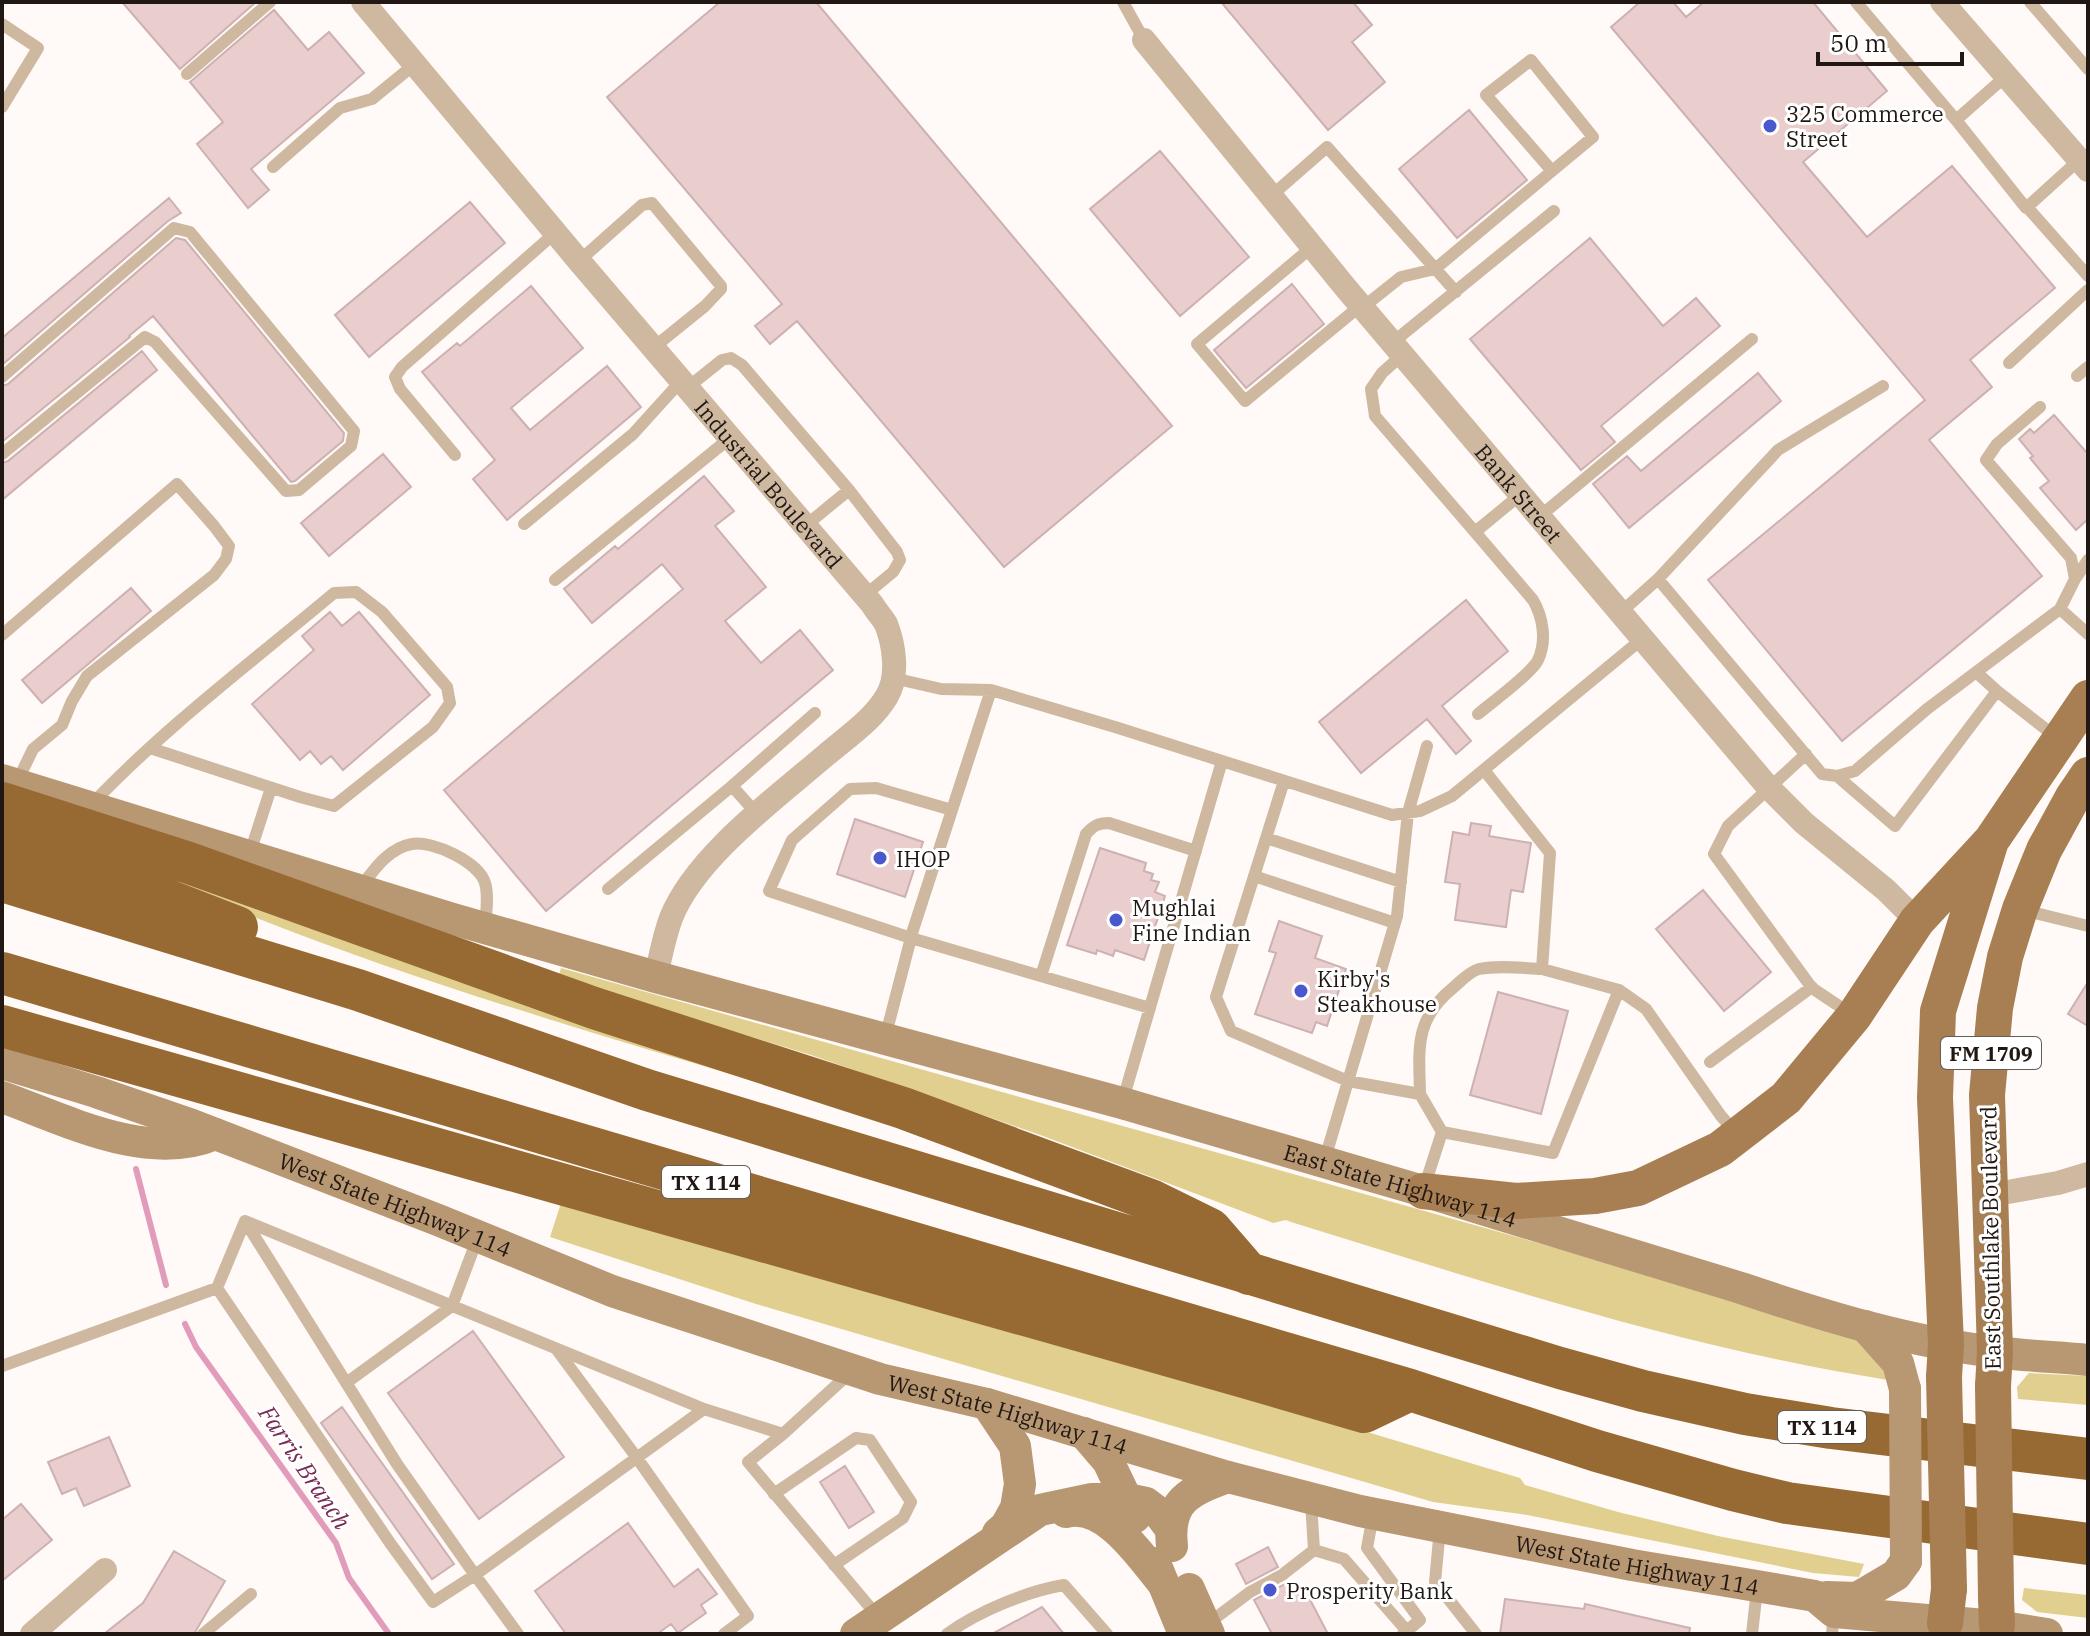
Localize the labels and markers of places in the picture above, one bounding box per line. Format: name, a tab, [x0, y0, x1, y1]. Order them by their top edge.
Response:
place label: 325 Commerce Street	[1786, 99, 1944, 153]
marker: 325 Commerce Street	[1761, 117, 1779, 135]
place label: IHOP	[896, 844, 950, 873]
marker: IHOP	[871, 849, 889, 867]
place label: Mughlai Fine Indian	[1132, 893, 1251, 947]
marker: Mughlai Fine Indian	[1107, 911, 1125, 929]
place label: Kirby's Steakhouse	[1317, 964, 1437, 1018]
marker: Kirby's Steakhouse	[1292, 982, 1310, 1000]
place label: Prosperity Bank	[1286, 1576, 1453, 1605]
marker: Prosperity Bank	[1261, 1581, 1279, 1599]

